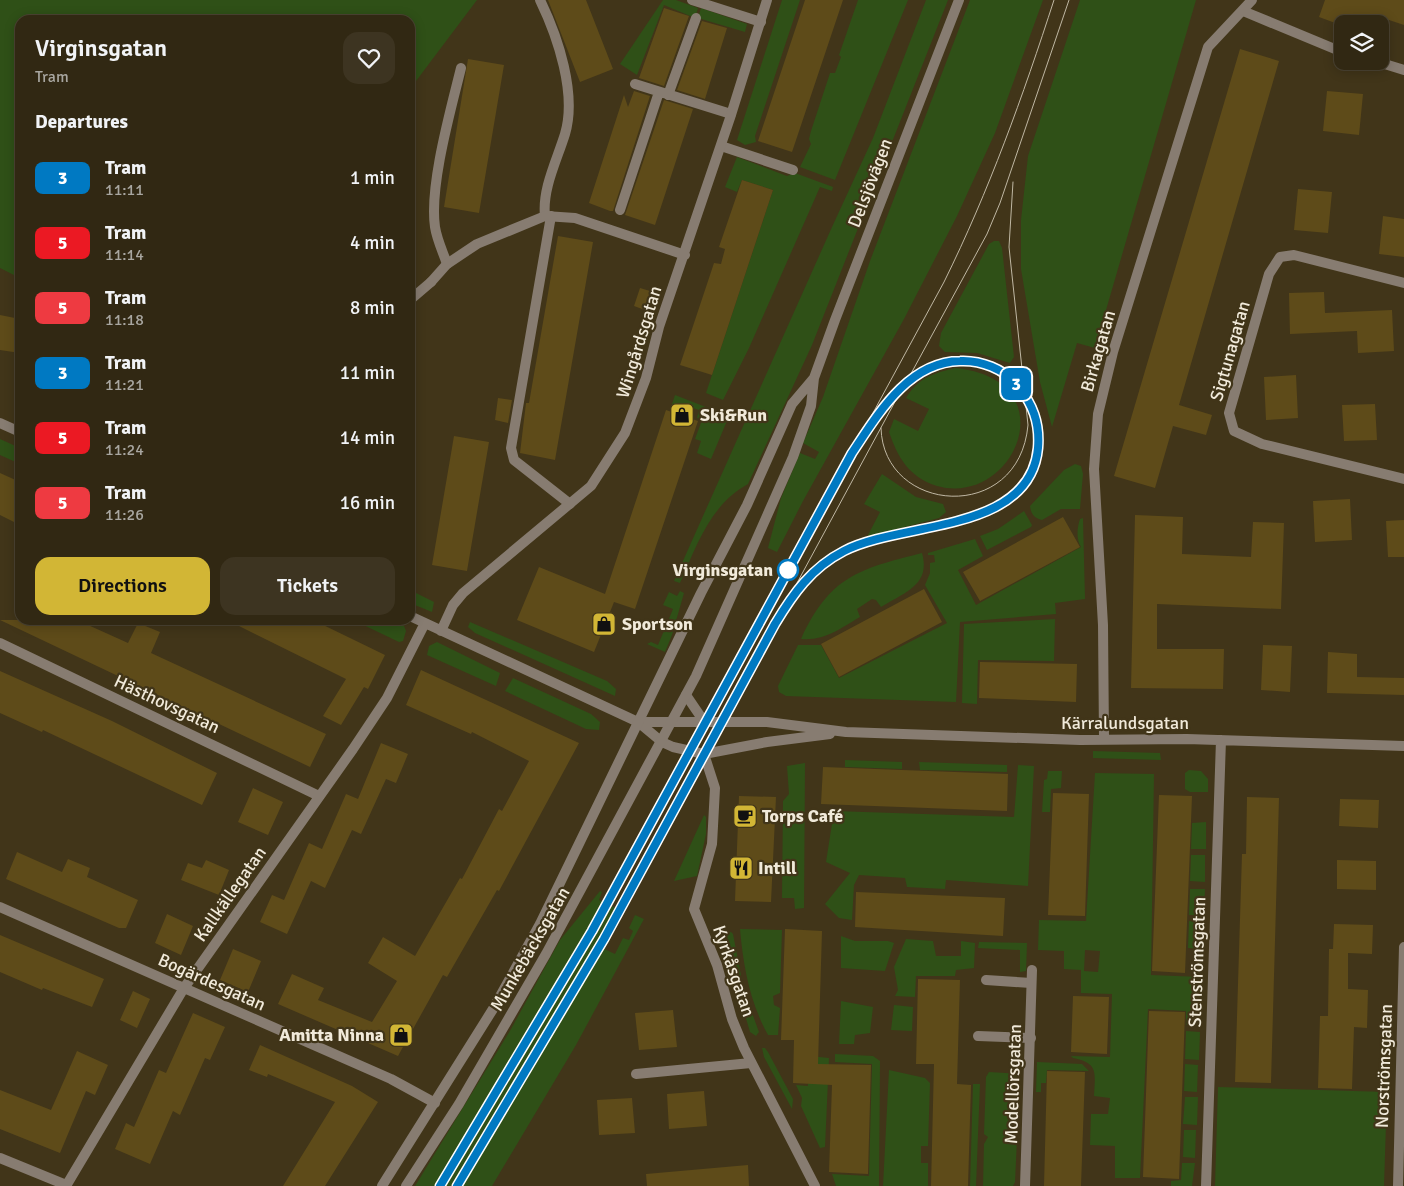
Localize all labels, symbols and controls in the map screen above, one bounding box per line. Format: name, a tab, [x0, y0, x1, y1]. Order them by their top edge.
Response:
map controls	[1334, 15, 1389, 70]
button: layers	[1334, 15, 1389, 70]
button: heart	[343, 32, 395, 84]
text: Virginsgatan	[35, 33, 167, 63]
text: Tram	[35, 67, 69, 87]
text: Departures	[35, 110, 128, 134]
street label: Delsjövägen	[843, 135, 897, 231]
text: Tram	[105, 156, 146, 180]
text: 1 min	[350, 166, 395, 190]
text: 3	[58, 167, 67, 189]
text: 11:11	[105, 180, 144, 200]
text: Tram	[105, 221, 146, 245]
text: 4 min	[350, 231, 395, 255]
text: 5	[58, 232, 67, 254]
text: 11:14	[105, 245, 144, 265]
street label: Wingårdsgatan	[611, 283, 667, 401]
text: Tram	[105, 286, 146, 310]
text: 8 min	[350, 296, 395, 320]
text: 5	[58, 297, 67, 319]
street label: Sigtunagatan	[1205, 298, 1255, 404]
street label: Birkagatan	[1076, 308, 1120, 394]
text: 11:18	[105, 310, 144, 330]
text: Tram	[105, 351, 146, 375]
text: 11 min	[340, 361, 395, 385]
text: 3	[58, 362, 67, 384]
line badge: 3	[1000, 368, 1032, 400]
text: 3	[1011, 373, 1021, 395]
text: 11:21	[105, 375, 144, 395]
shop icon: Ski&Run	[669, 402, 695, 428]
place label: Ski&Run	[700, 404, 767, 426]
text: Tram	[105, 416, 146, 440]
text: 14 min	[340, 426, 395, 450]
text: 5	[58, 427, 67, 449]
text: 11:24	[105, 440, 144, 460]
text: Tram	[105, 481, 146, 505]
text: 16 min	[340, 491, 395, 515]
text: 5	[58, 492, 67, 514]
text: 11:26	[105, 505, 144, 525]
button: Directions	[35, 557, 210, 615]
button: Tickets	[220, 557, 395, 615]
place label: Virginsgatan	[672, 559, 773, 581]
marker: Virginsgatan	[777, 559, 799, 581]
shop icon: Sportson	[591, 611, 617, 637]
place label: Sportson	[622, 613, 693, 635]
street label: Hästhovsgatan	[111, 670, 223, 738]
street label: Kärralundsgatan	[1061, 712, 1189, 734]
cafe icon: Torps Café	[732, 803, 758, 829]
place label: Torps Café	[762, 805, 843, 827]
street label: Kallkällegatan	[189, 842, 271, 946]
restaurant icon: Intill	[728, 855, 754, 881]
place label: Intill	[758, 857, 797, 879]
street label: Munkebäcksgatan	[486, 883, 574, 1015]
street label: Stenströmsgatan	[1184, 896, 1210, 1028]
street label: Kyrkåsgatan	[708, 922, 760, 1020]
street label: Bogärdesgatan	[155, 948, 269, 1016]
street label: Norströmsgatan	[1371, 1004, 1397, 1128]
shop icon: Amitta Ninna	[388, 1022, 414, 1048]
place label: Amitta Ninna	[279, 1024, 384, 1046]
street label: Modellörsgatan	[1000, 1024, 1026, 1144]

